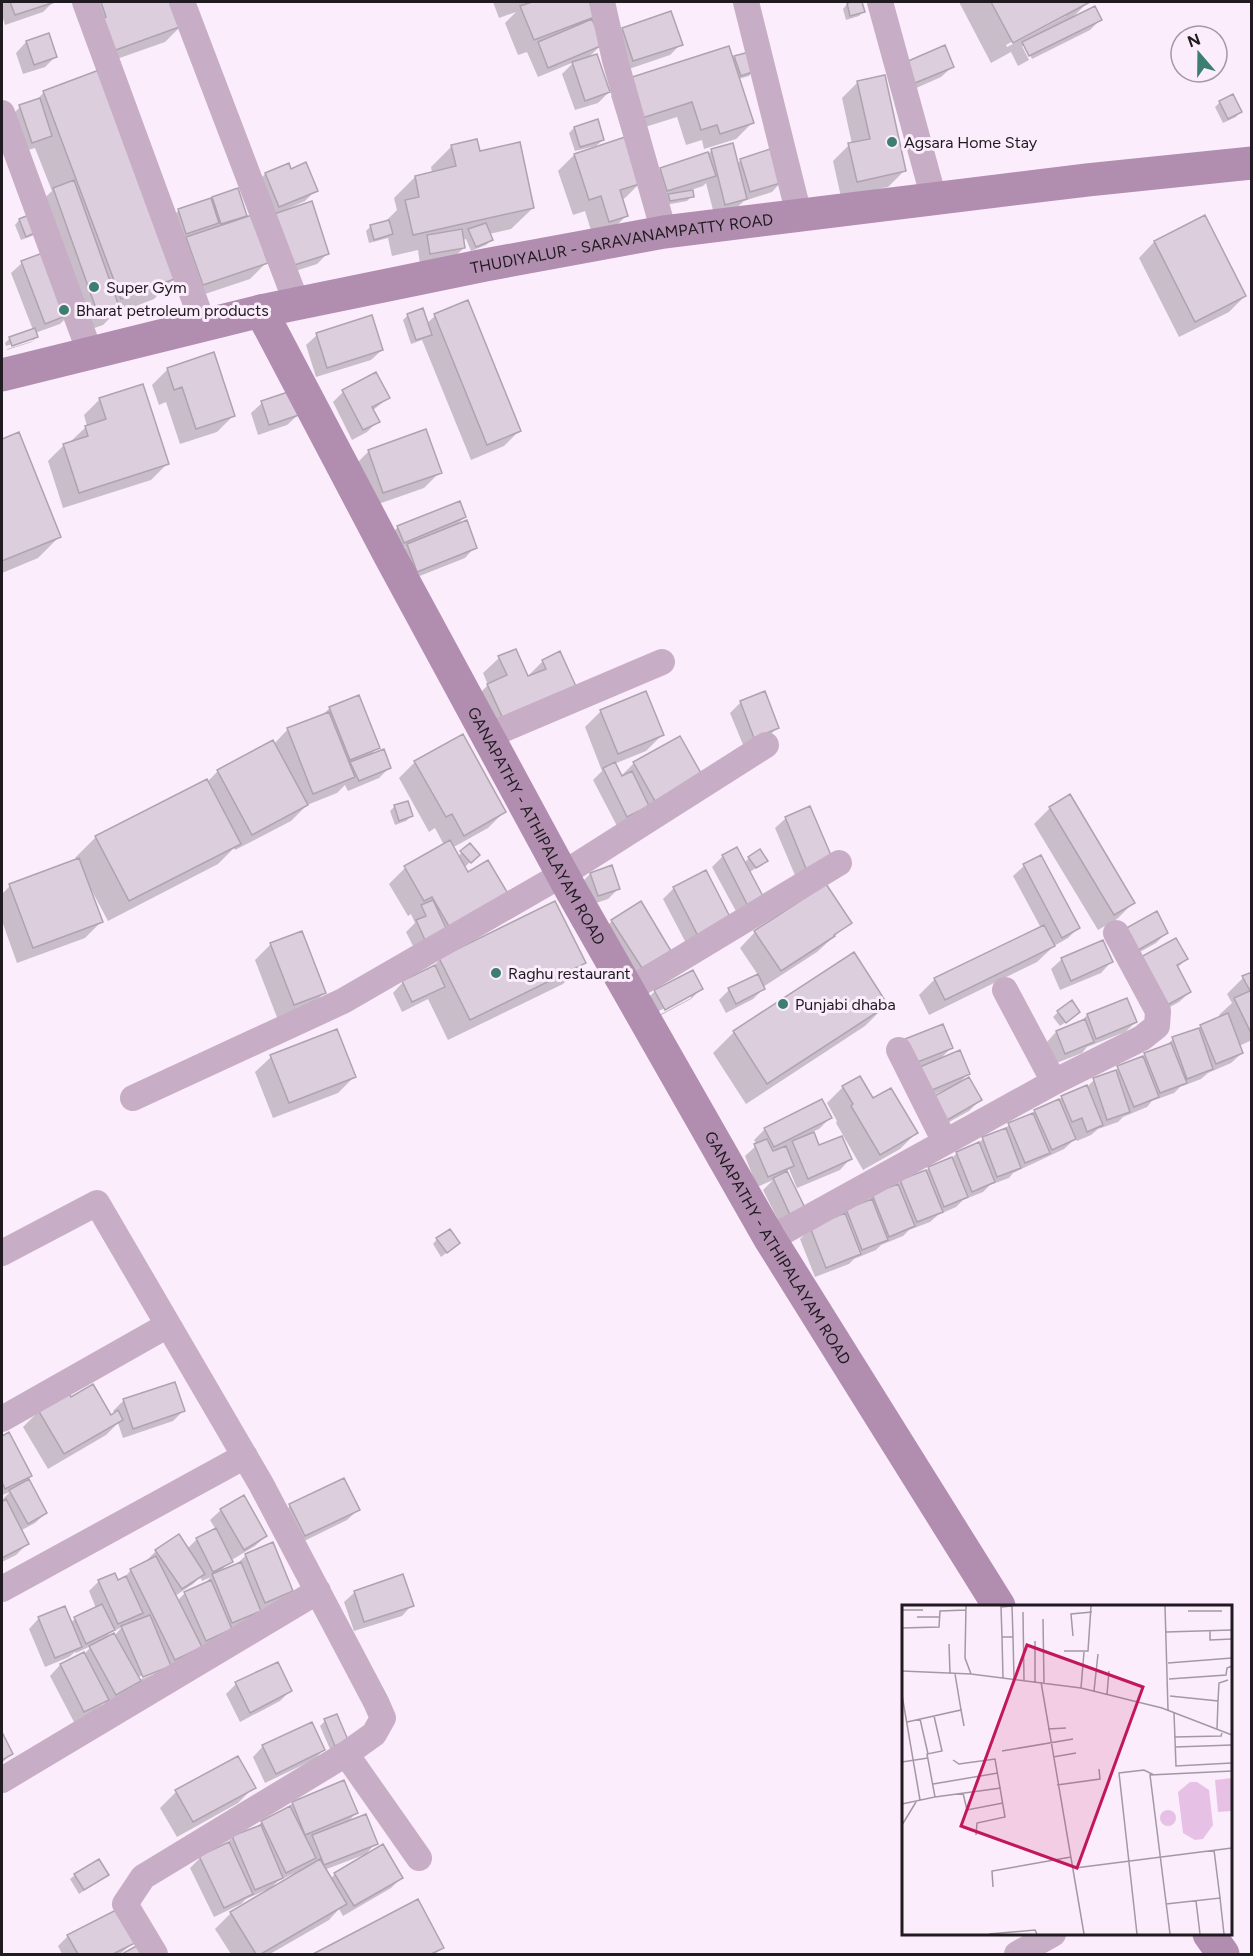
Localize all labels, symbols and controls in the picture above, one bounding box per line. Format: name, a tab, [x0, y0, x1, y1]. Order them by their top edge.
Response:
north arrow	[1169, 24, 1229, 84]
text: N	[1185, 29, 1203, 51]
place label: Agsara Home Stay	[904, 133, 1038, 152]
marker: Agsara Home Stay	[885, 135, 899, 149]
street label: THUDIYALUR - SARAVANAMPATTY ROAD	[469, 210, 774, 278]
place label: Super Gym	[106, 278, 187, 297]
marker: Super Gym	[87, 280, 101, 294]
place label: Bharat petroleum products	[76, 301, 269, 320]
marker: Bharat petroleum products	[57, 303, 71, 317]
street label: GANAPATHY - ATHIPALAYAM ROAD	[464, 704, 609, 948]
place label: Raghu restaurant	[508, 964, 631, 983]
marker: Raghu restaurant	[489, 966, 503, 980]
place label: Punjabi dhaba	[795, 995, 896, 1014]
marker: Punjabi dhaba	[776, 997, 790, 1011]
street label: GANAPATHY - ATHIPALAYAM ROAD	[701, 1128, 855, 1368]
inset map	[902, 1605, 1232, 1935]

